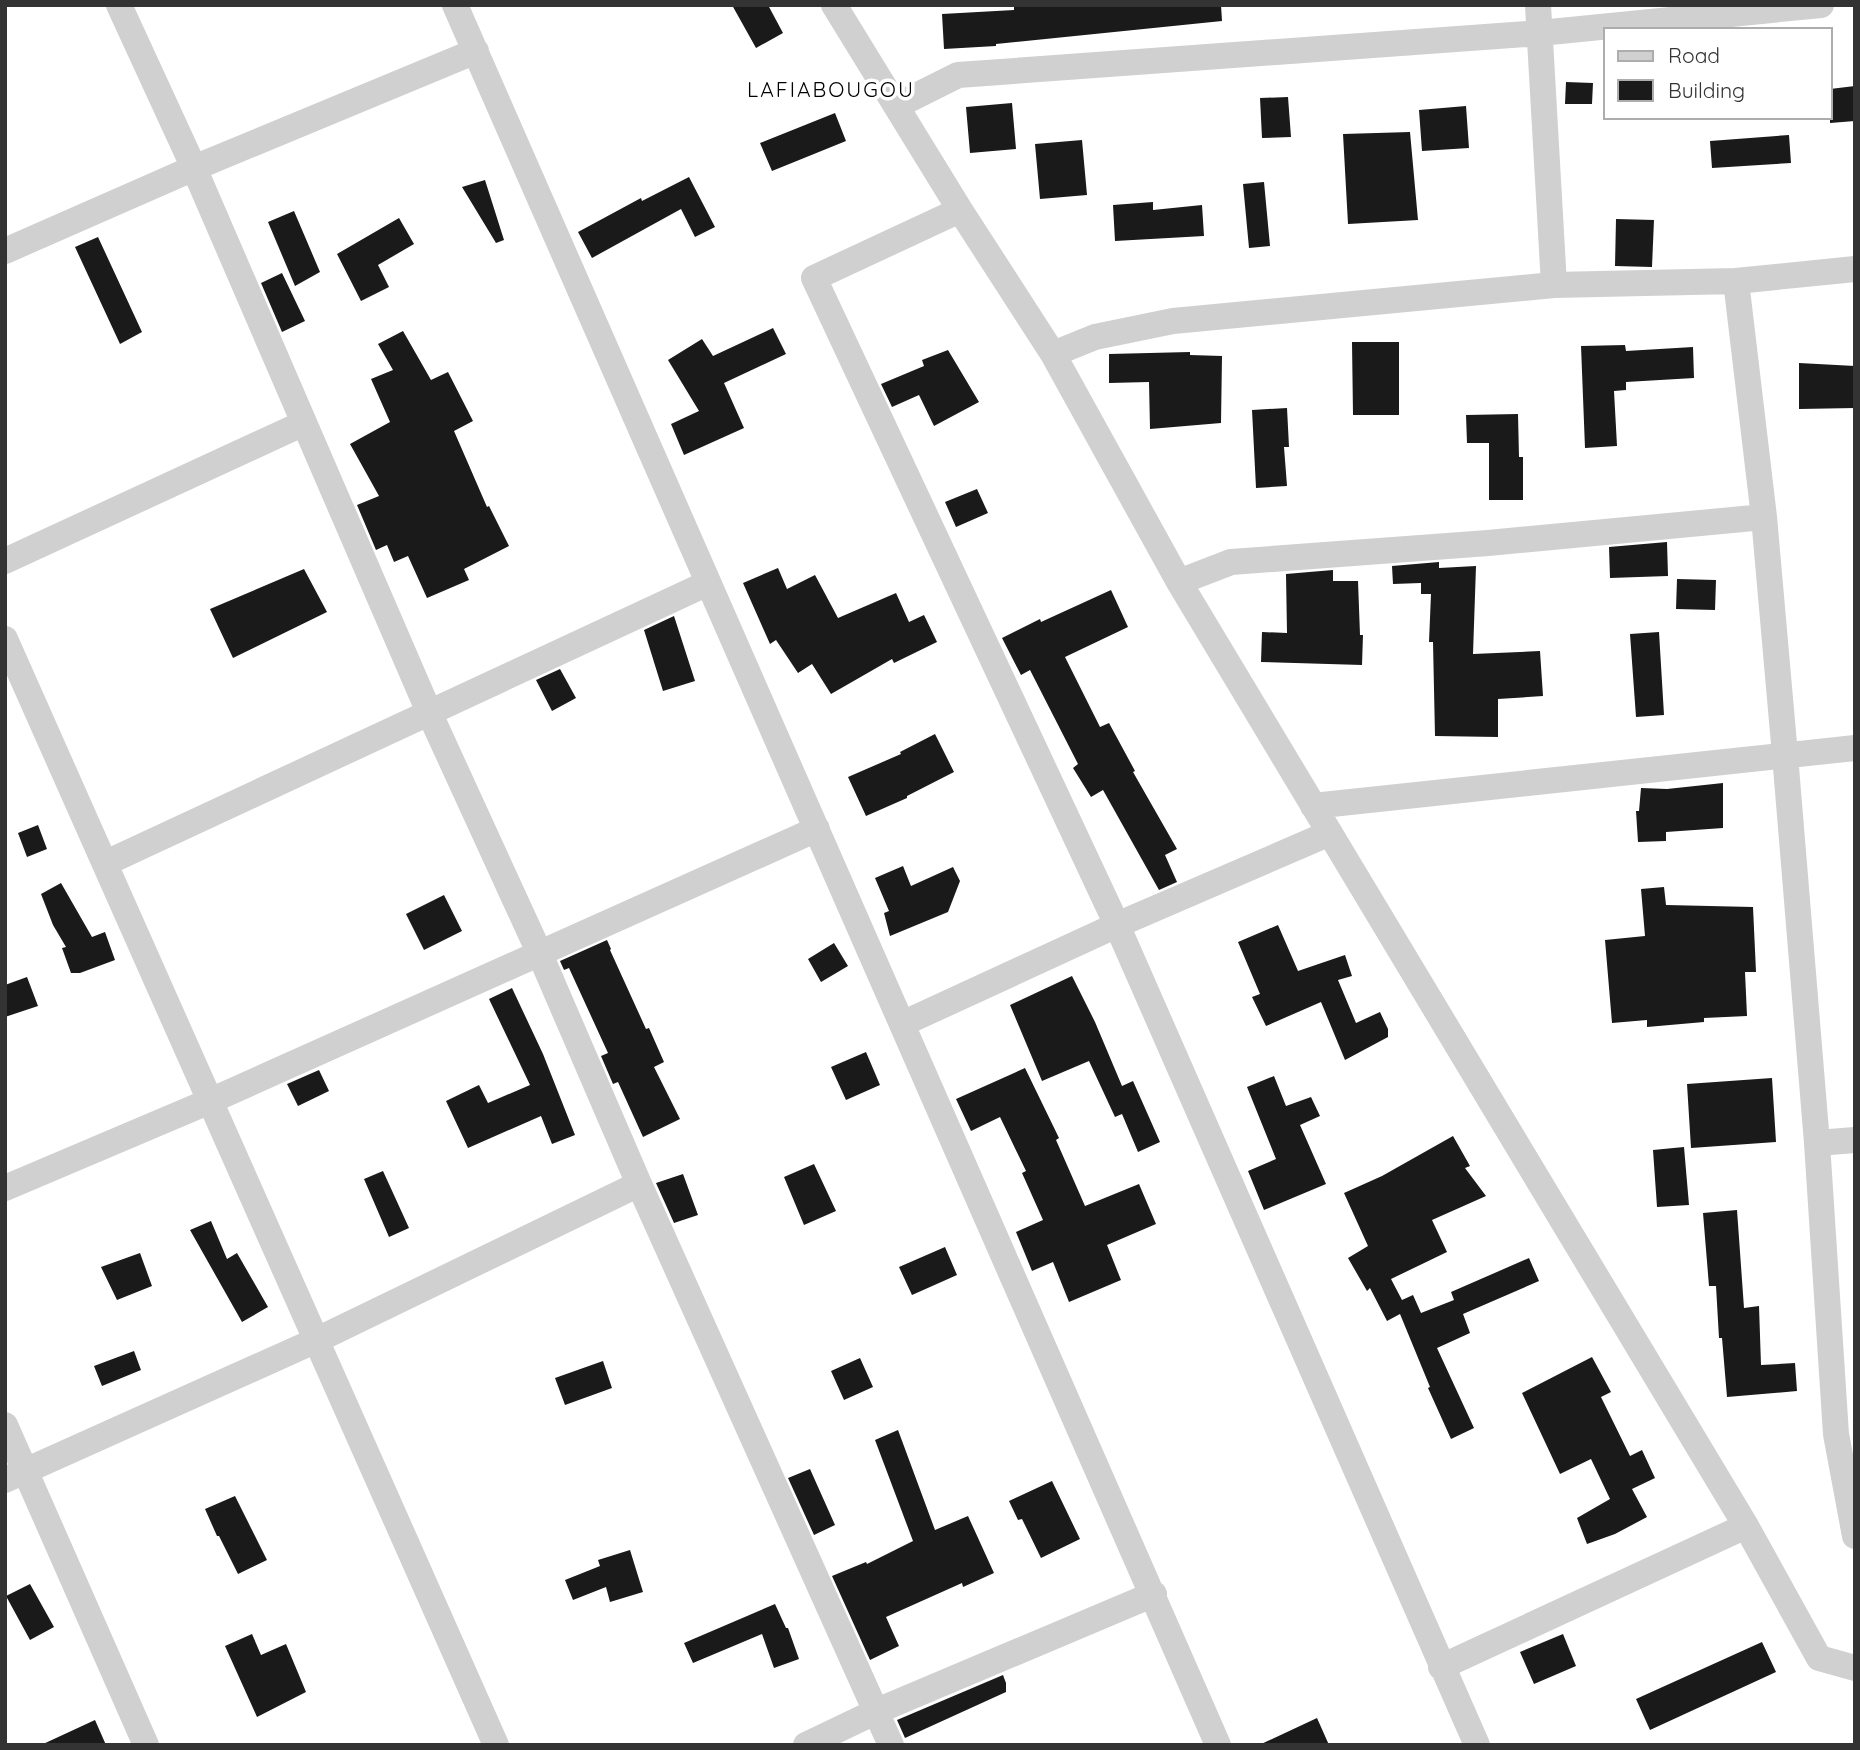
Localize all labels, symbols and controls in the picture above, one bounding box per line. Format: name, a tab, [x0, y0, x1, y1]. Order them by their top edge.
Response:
legend	[1604, 28, 1832, 119]
text: Road	[1668, 42, 1720, 68]
district label: LAFIABOUGOU	[747, 76, 915, 102]
text: Building	[1668, 77, 1745, 103]

